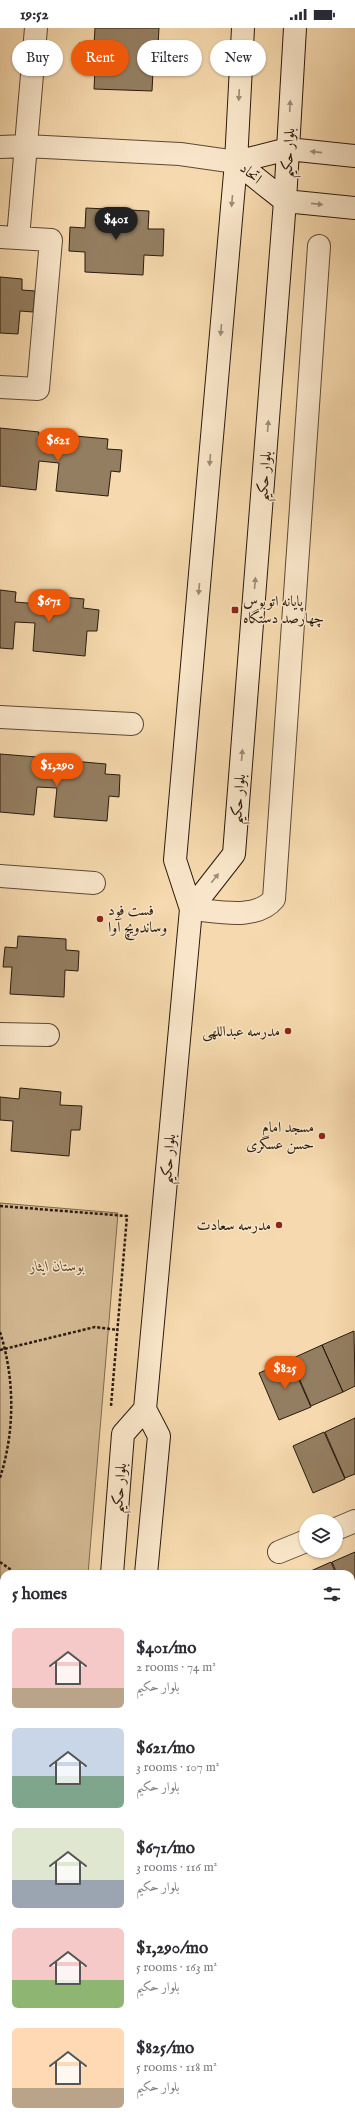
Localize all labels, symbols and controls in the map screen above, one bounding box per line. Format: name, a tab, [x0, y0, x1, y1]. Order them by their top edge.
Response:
text: 19:52	[20, 5, 49, 24]
chip: Buy	[12, 40, 63, 76]
chip: Rent	[71, 40, 129, 76]
chip: Filters	[137, 40, 202, 76]
chip: New	[210, 40, 266, 76]
one-way arrow	[236, 89, 243, 101]
one-way arrow	[287, 100, 294, 112]
street label: بلوار حکیم	[278, 127, 304, 179]
one-way arrow	[310, 148, 322, 155]
street label: اتحاد	[236, 159, 266, 188]
one-way arrow	[229, 194, 236, 207]
one-way arrow	[311, 201, 323, 207]
pin: $401	[92, 207, 140, 241]
text: $401	[104, 211, 128, 228]
one-way arrow	[218, 324, 225, 336]
one-way arrow	[264, 420, 271, 432]
pin: $621	[34, 428, 82, 462]
text: $621	[46, 432, 70, 449]
street label: بلوار حکیم	[253, 450, 281, 502]
one-way arrow	[207, 453, 213, 466]
one-way arrow	[252, 577, 259, 589]
one-way arrow	[195, 583, 202, 595]
pin: $671	[25, 589, 73, 623]
place label: پایانه اتوبوس چهارصد دستگاه	[243, 592, 324, 628]
text: $671	[37, 593, 61, 610]
marker: پایانه اتوبوس چهارصد دستگاه	[230, 605, 240, 615]
one-way arrow	[238, 749, 245, 761]
pin: $1,290	[24, 753, 90, 787]
text: $1,290	[40, 757, 74, 774]
street label: بلوار حکیم	[227, 773, 255, 825]
one-way arrow	[211, 873, 219, 883]
place label: فست فود وساندویچ آوا	[108, 901, 167, 941]
marker: فست فود وساندویچ آوا	[95, 914, 105, 924]
place label: مدرسه عبداللهی	[202, 1022, 280, 1042]
marker: مدرسه عبداللهی	[283, 1026, 293, 1036]
place label: مسجد امام حسن عسگری	[246, 1118, 314, 1154]
marker: مسجد امام حسن عسگری	[317, 1131, 327, 1141]
street label: بلوار حکیم	[157, 1133, 185, 1185]
place label: مدرسه سعادت	[197, 1216, 271, 1235]
marker: مدرسه سعادت	[274, 1220, 284, 1230]
park label: بوستان ایثار	[29, 1257, 85, 1276]
pin: $825	[261, 1356, 309, 1390]
text: $825	[273, 1360, 297, 1377]
street label: بلوار حکیم	[108, 1462, 136, 1514]
map controls	[299, 1514, 343, 1558]
button: layers	[299, 1514, 343, 1558]
icon: filters	[321, 1583, 343, 1605]
text: 5 homes	[12, 1584, 67, 1605]
text: $401/mo	[136, 1638, 196, 1659]
icon: home	[44, 1644, 92, 1692]
text: 2 rooms · 74 m²	[136, 1659, 216, 1676]
text: بلوار حکیم	[136, 1679, 180, 1696]
text: $621/mo	[136, 1738, 195, 1759]
icon: home	[44, 1744, 92, 1792]
text: 3 rooms · 107 m²	[136, 1759, 219, 1776]
text: بلوار حکیم	[136, 1779, 180, 1796]
text: $671/mo	[136, 1838, 195, 1859]
icon: home	[44, 1844, 92, 1892]
text: 3 rooms · 116 m²	[136, 1859, 217, 1876]
text: بلوار حکیم	[136, 1879, 180, 1896]
text: $1,290/mo	[136, 1938, 208, 1959]
icon: home	[44, 1944, 92, 1992]
text: 5 rooms · 163 m²	[136, 1959, 217, 1976]
text: بلوار حکیم	[136, 1979, 180, 1996]
text: $825/mo	[136, 2038, 194, 2059]
icon: home	[44, 2044, 92, 2092]
text: 5 rooms · 118 m²	[136, 2059, 217, 2076]
text: بلوار حکیم	[136, 2079, 180, 2096]

